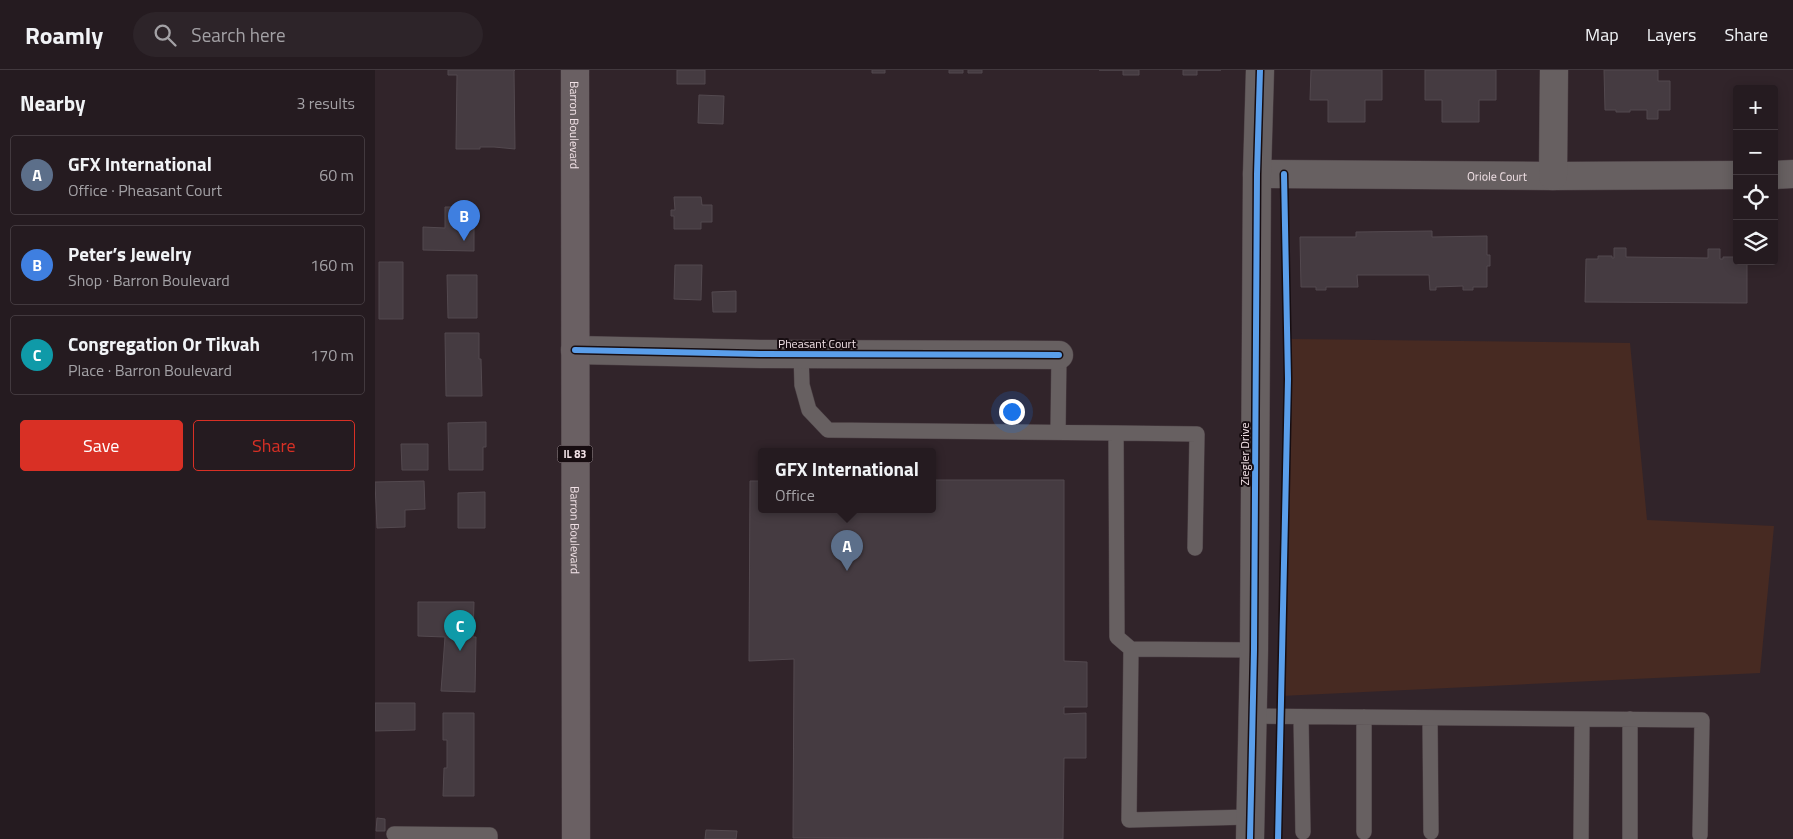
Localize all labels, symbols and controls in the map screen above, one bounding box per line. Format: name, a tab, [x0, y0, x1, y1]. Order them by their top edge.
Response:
search box	[133, 12, 483, 57]
text: Roamly	[25, 17, 103, 53]
text: Search here	[191, 20, 286, 49]
icon: search	[151, 21, 179, 49]
text: Map	[1585, 21, 1619, 48]
text: Layers	[1647, 21, 1696, 48]
text: Share	[1724, 21, 1768, 48]
street label: Barron Boulevard	[566, 81, 585, 169]
map controls	[1733, 85, 1778, 265]
button: +	[1733, 85, 1778, 130]
text: Nearby	[20, 87, 85, 119]
text: 3 results	[296, 91, 355, 115]
button: −	[1733, 130, 1778, 175]
text: GFX International	[68, 149, 212, 178]
text: A	[32, 163, 42, 187]
text: 60 m	[319, 163, 354, 187]
street label: Oriole Court	[1467, 166, 1528, 185]
button: locate	[1733, 175, 1778, 220]
text: Office · Pheasant Court	[68, 178, 222, 202]
pin: B	[448, 200, 480, 241]
button: layers	[1733, 220, 1778, 265]
text: Peter’s Jewelry	[68, 239, 192, 268]
text: B	[32, 253, 42, 277]
text: 160 m	[310, 253, 354, 277]
text: Shop · Barron Boulevard	[68, 268, 230, 292]
text: Congregation Or Tikvah	[68, 329, 260, 358]
street label: Pheasant Court	[778, 334, 857, 353]
text: C	[33, 343, 41, 367]
text: 170 m	[310, 343, 354, 367]
text: Place · Barron Boulevard	[68, 358, 232, 382]
your location	[999, 399, 1025, 425]
button: Save	[20, 420, 183, 471]
button: Share	[193, 420, 355, 471]
street label: Ziegler Drive	[1235, 422, 1254, 486]
road number: IL 83	[557, 446, 593, 462]
popup	[758, 448, 936, 513]
text: GFX International	[775, 454, 919, 483]
text: Office	[775, 483, 815, 507]
street label: Barron Boulevard	[566, 486, 585, 574]
pin: A	[831, 530, 863, 571]
pin: C	[444, 610, 476, 651]

